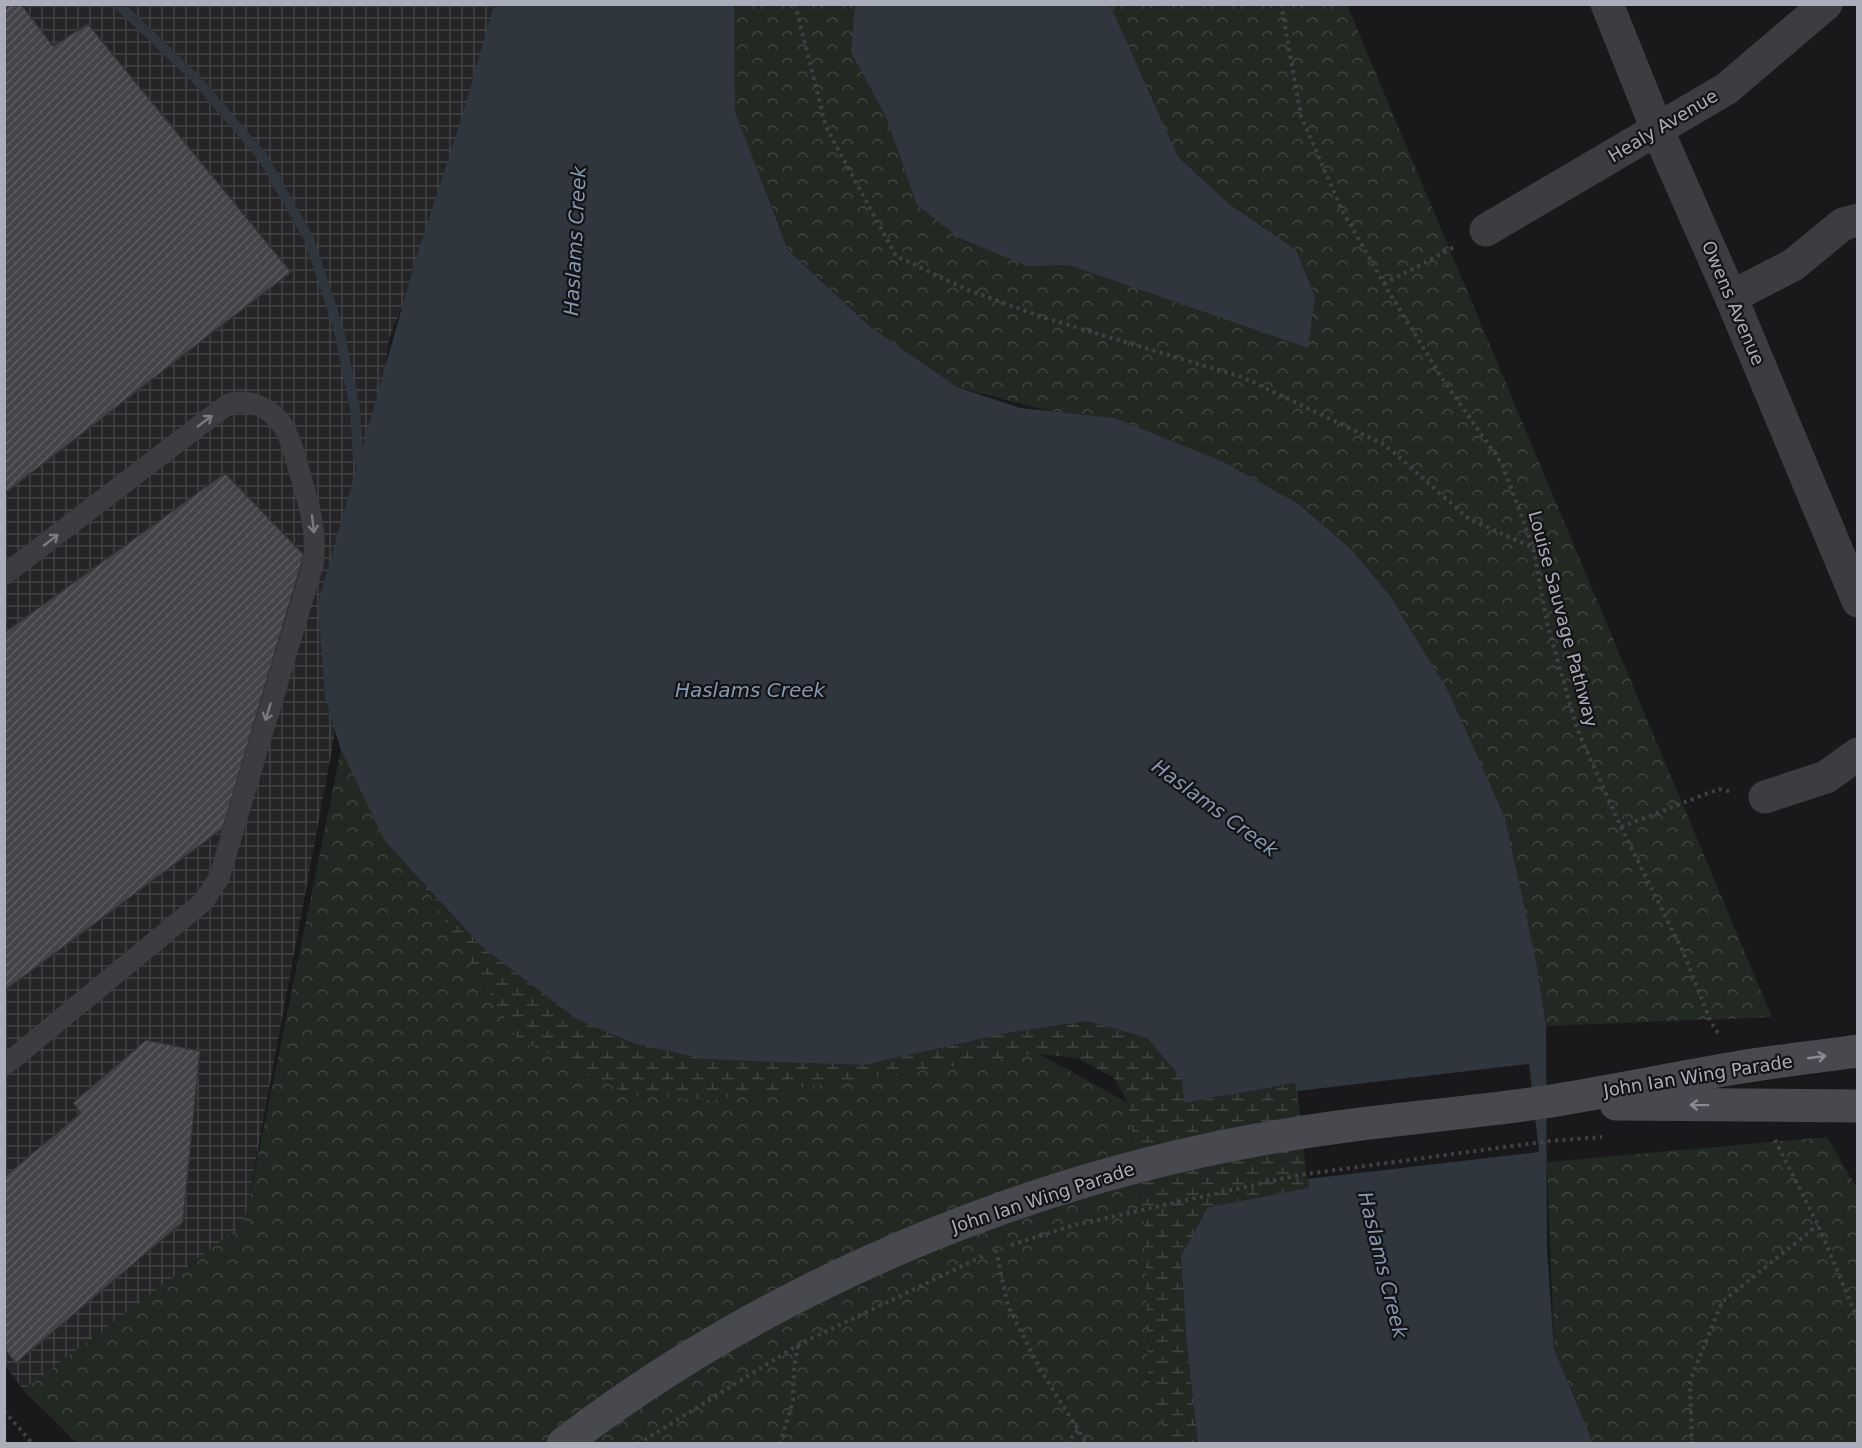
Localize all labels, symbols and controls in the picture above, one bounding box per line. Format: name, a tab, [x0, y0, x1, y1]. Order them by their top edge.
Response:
street label: Healy Avenue	[1604, 85, 1721, 166]
water label: Haslams Creek	[559, 164, 591, 317]
street label: Owens Avenue	[1698, 237, 1769, 368]
one-way arrow	[197, 414, 213, 427]
street label: Louise Sauvage Pathway	[1524, 508, 1603, 730]
one-way arrow	[308, 513, 319, 533]
one-way arrow	[43, 533, 59, 546]
water label: Haslams Creek	[675, 678, 826, 702]
one-way arrow	[262, 702, 273, 721]
water label: Haslams Creek	[1147, 754, 1284, 863]
street label: John Ian Wing Parade	[1601, 1050, 1794, 1101]
one-way arrow	[1806, 1051, 1826, 1062]
one-way arrow	[1690, 1099, 1710, 1110]
street label: John Ian Wing Parade	[948, 1158, 1137, 1237]
water label: Haslams Creek	[1353, 1189, 1413, 1342]

